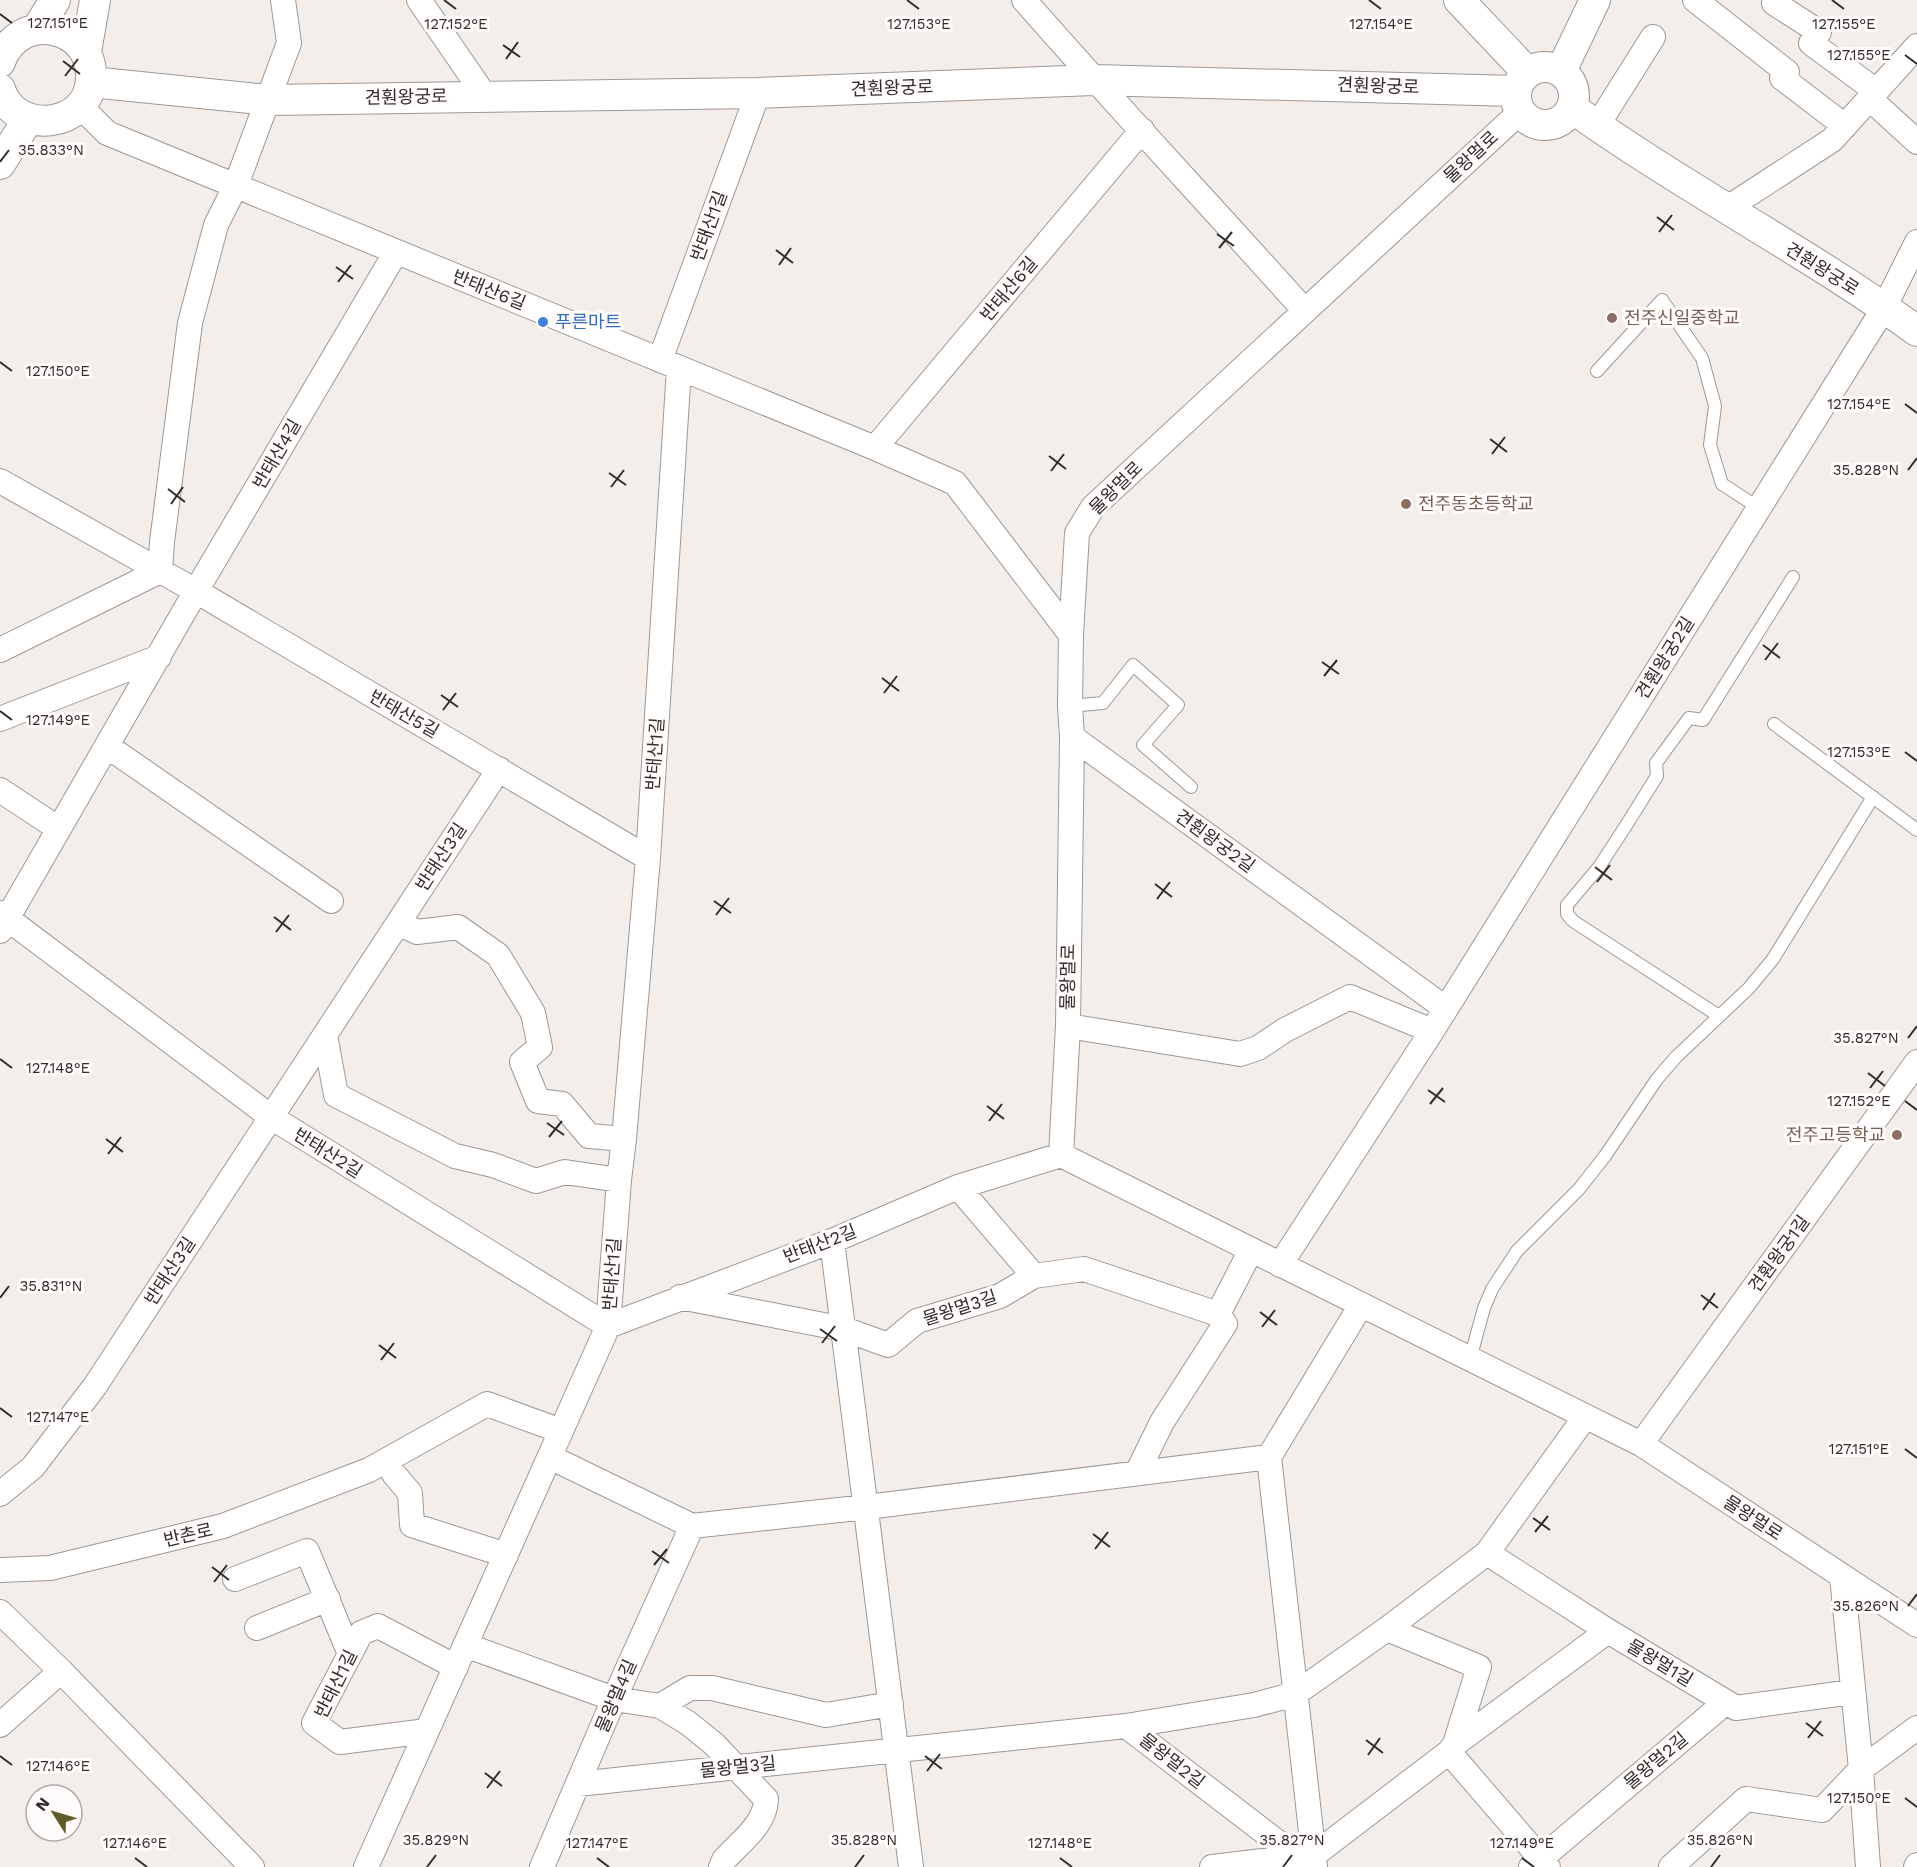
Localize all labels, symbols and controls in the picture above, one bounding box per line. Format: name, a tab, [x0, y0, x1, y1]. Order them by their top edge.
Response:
text: 127.151°E	[28, 14, 88, 32]
text: 127.152°E	[424, 15, 488, 33]
text: 127.153°E	[887, 15, 951, 33]
text: 127.154°E	[1349, 15, 1413, 33]
text: 127.155°E	[1812, 15, 1876, 33]
text: 127.155°E	[1827, 46, 1891, 64]
street label: 견훤왕궁로	[1336, 74, 1420, 97]
street label: 견훤왕궁로	[850, 76, 934, 99]
street label: 견훤왕궁로	[364, 85, 448, 108]
street label: 물왕멀로	[1439, 126, 1502, 187]
text: 35.833°N	[18, 141, 84, 159]
street label: 반태산1길	[686, 188, 731, 264]
street label: 견훤왕궁로	[1782, 238, 1863, 299]
street label: 반태산6길	[976, 252, 1041, 325]
street label: 반태산6길	[449, 265, 529, 314]
place label: 전주신일중학교	[1624, 307, 1740, 328]
place label: 푸른마트	[555, 311, 621, 332]
marker: 전주신일중학교	[1605, 311, 1619, 325]
marker: 푸른마트	[536, 315, 550, 329]
text: 127.150°E	[26, 362, 90, 380]
text: 127.154°E	[1827, 395, 1891, 413]
street label: 반태산4길	[248, 415, 305, 492]
street label: 물왕멀로	[1085, 457, 1146, 518]
text: 35.828°N	[1833, 461, 1899, 479]
place label: 전주동초등학교	[1418, 493, 1534, 514]
marker: 전주동초등학교	[1399, 497, 1413, 511]
street label: 견훤왕궁2길	[1631, 613, 1698, 703]
street label: 반태산5길	[366, 685, 443, 742]
text: 127.149°E	[26, 711, 90, 729]
street label: 반태산1길	[641, 717, 668, 791]
text: 127.153°E	[1827, 743, 1891, 761]
street label: 견훤왕궁2길	[1171, 805, 1259, 877]
street label: 반태산3길	[411, 819, 470, 895]
street label: 물왕멀로	[1056, 944, 1079, 1010]
text: 35.827°N	[1833, 1029, 1899, 1047]
text: 127.148°E	[26, 1059, 90, 1077]
text: 127.152°E	[1827, 1092, 1891, 1110]
street label: 반태산2길	[290, 1123, 366, 1182]
place label: 전주고등학교	[1786, 1124, 1885, 1145]
marker: 전주고등학교	[1890, 1128, 1904, 1142]
street label: 견훤왕궁1길	[1744, 1211, 1813, 1296]
street label: 반태산2길	[780, 1220, 859, 1267]
street label: 반태산3길	[140, 1233, 199, 1309]
street label: 반태산1길	[598, 1237, 625, 1311]
text: 35.831°N	[20, 1277, 82, 1295]
street label: 물왕멀3길	[920, 1286, 1000, 1329]
text: 127.147°E	[27, 1408, 89, 1426]
text: 127.151°E	[1829, 1440, 1889, 1458]
street label: 물왕멀로	[1720, 1491, 1787, 1544]
street label: 반촌로	[161, 1519, 214, 1550]
text: 35.826°N	[1833, 1597, 1899, 1615]
street label: 물왕멀1길	[1623, 1635, 1697, 1690]
street label: 반태산1길	[310, 1646, 361, 1721]
street label: 물왕멀4길	[591, 1656, 640, 1735]
street label: 물왕멀2길	[1620, 1728, 1692, 1793]
street label: 물왕멀2길	[1136, 1729, 1209, 1793]
street label: 물왕멀3길	[699, 1752, 777, 1781]
text: 127.146°E	[26, 1757, 90, 1775]
north arrow	[24, 1783, 84, 1843]
text: 127.150°E	[1827, 1789, 1891, 1807]
text: N	[31, 1794, 54, 1815]
text: 35.829°N	[403, 1831, 469, 1849]
text: 35.828°N	[831, 1831, 897, 1849]
text: 35.827°N	[1259, 1831, 1325, 1849]
text: 35.826°N	[1687, 1831, 1753, 1849]
text: 127.146°E	[103, 1834, 167, 1852]
text: 127.147°E	[566, 1834, 628, 1852]
text: 127.148°E	[1028, 1834, 1092, 1852]
text: 127.149°E	[1490, 1834, 1554, 1852]

